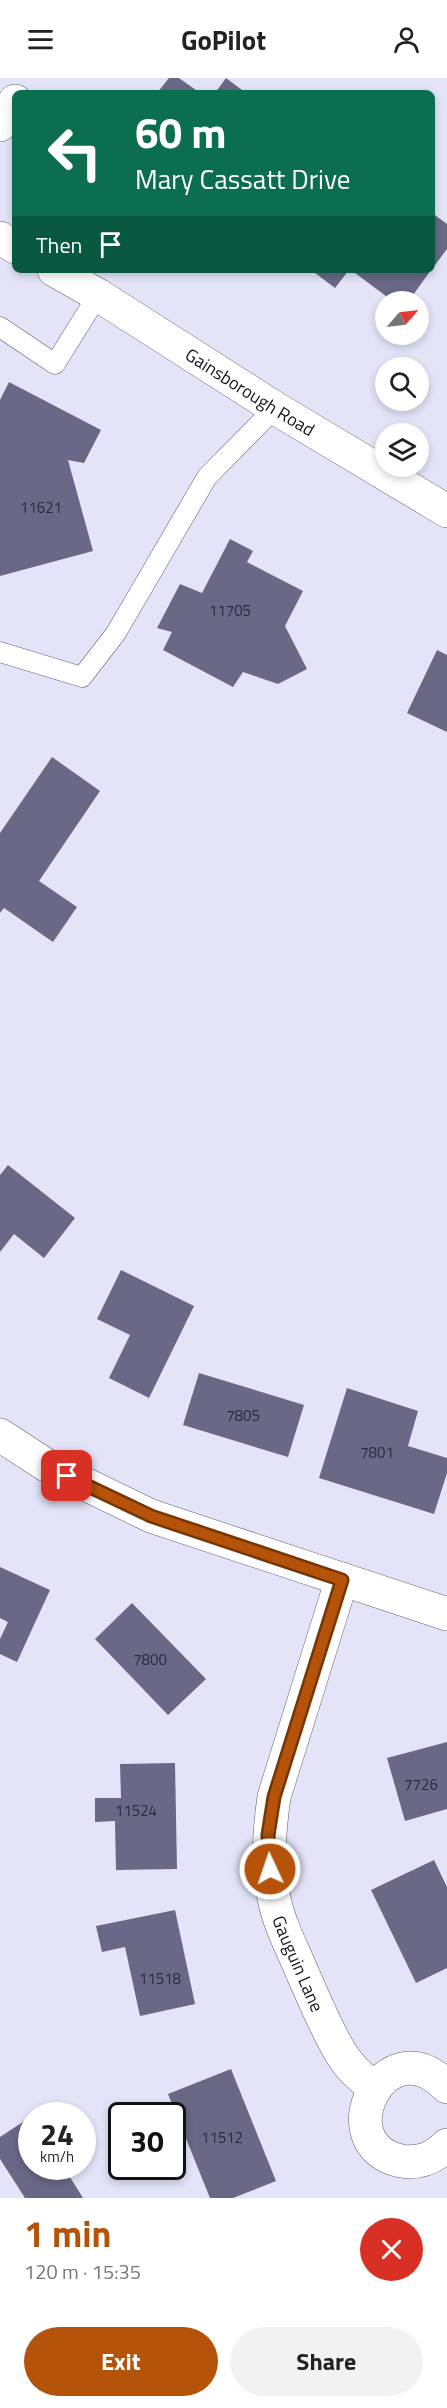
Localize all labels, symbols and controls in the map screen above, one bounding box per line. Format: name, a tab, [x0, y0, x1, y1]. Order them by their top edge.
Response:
text: GoPilot	[181, 19, 266, 60]
icon: menu	[24, 23, 57, 56]
icon: person	[390, 23, 423, 56]
text: 60 m	[135, 100, 227, 164]
icon: left	[36, 114, 114, 192]
text: Mary Cassatt Drive	[135, 158, 350, 199]
text: Then	[36, 228, 82, 262]
icon: arrive	[94, 228, 127, 261]
north arrow	[375, 291, 429, 345]
map controls	[375, 291, 429, 477]
street label: Gainsborough Road	[180, 341, 320, 442]
button: search	[375, 357, 429, 411]
button: layers	[375, 423, 429, 477]
house number: 11621	[20, 496, 62, 519]
house number: 11705	[209, 599, 251, 622]
house number: 7805	[226, 1404, 260, 1427]
house number: 7801	[360, 1441, 394, 1464]
pin	[41, 1450, 92, 1501]
icon: arrive	[50, 1459, 83, 1492]
house number: 7800	[133, 1648, 167, 1671]
house number: 7726	[404, 1773, 438, 1796]
house number: 11524	[115, 1799, 157, 1822]
position arrow	[238, 1837, 302, 1901]
street label: Gauguin Lane	[266, 1912, 331, 2016]
house number: 11518	[139, 1967, 181, 1990]
speed limit sign: 30	[108, 2102, 186, 2180]
text: 24	[40, 2111, 74, 2157]
house number: 11512	[201, 2126, 243, 2149]
text: km/h	[40, 2145, 74, 2168]
text: 1 min	[24, 2206, 111, 2261]
button: close	[360, 2218, 423, 2281]
text: 120 m · 15:35	[24, 2256, 141, 2287]
button: Exit	[24, 2327, 218, 2396]
button: Share	[230, 2327, 423, 2396]

